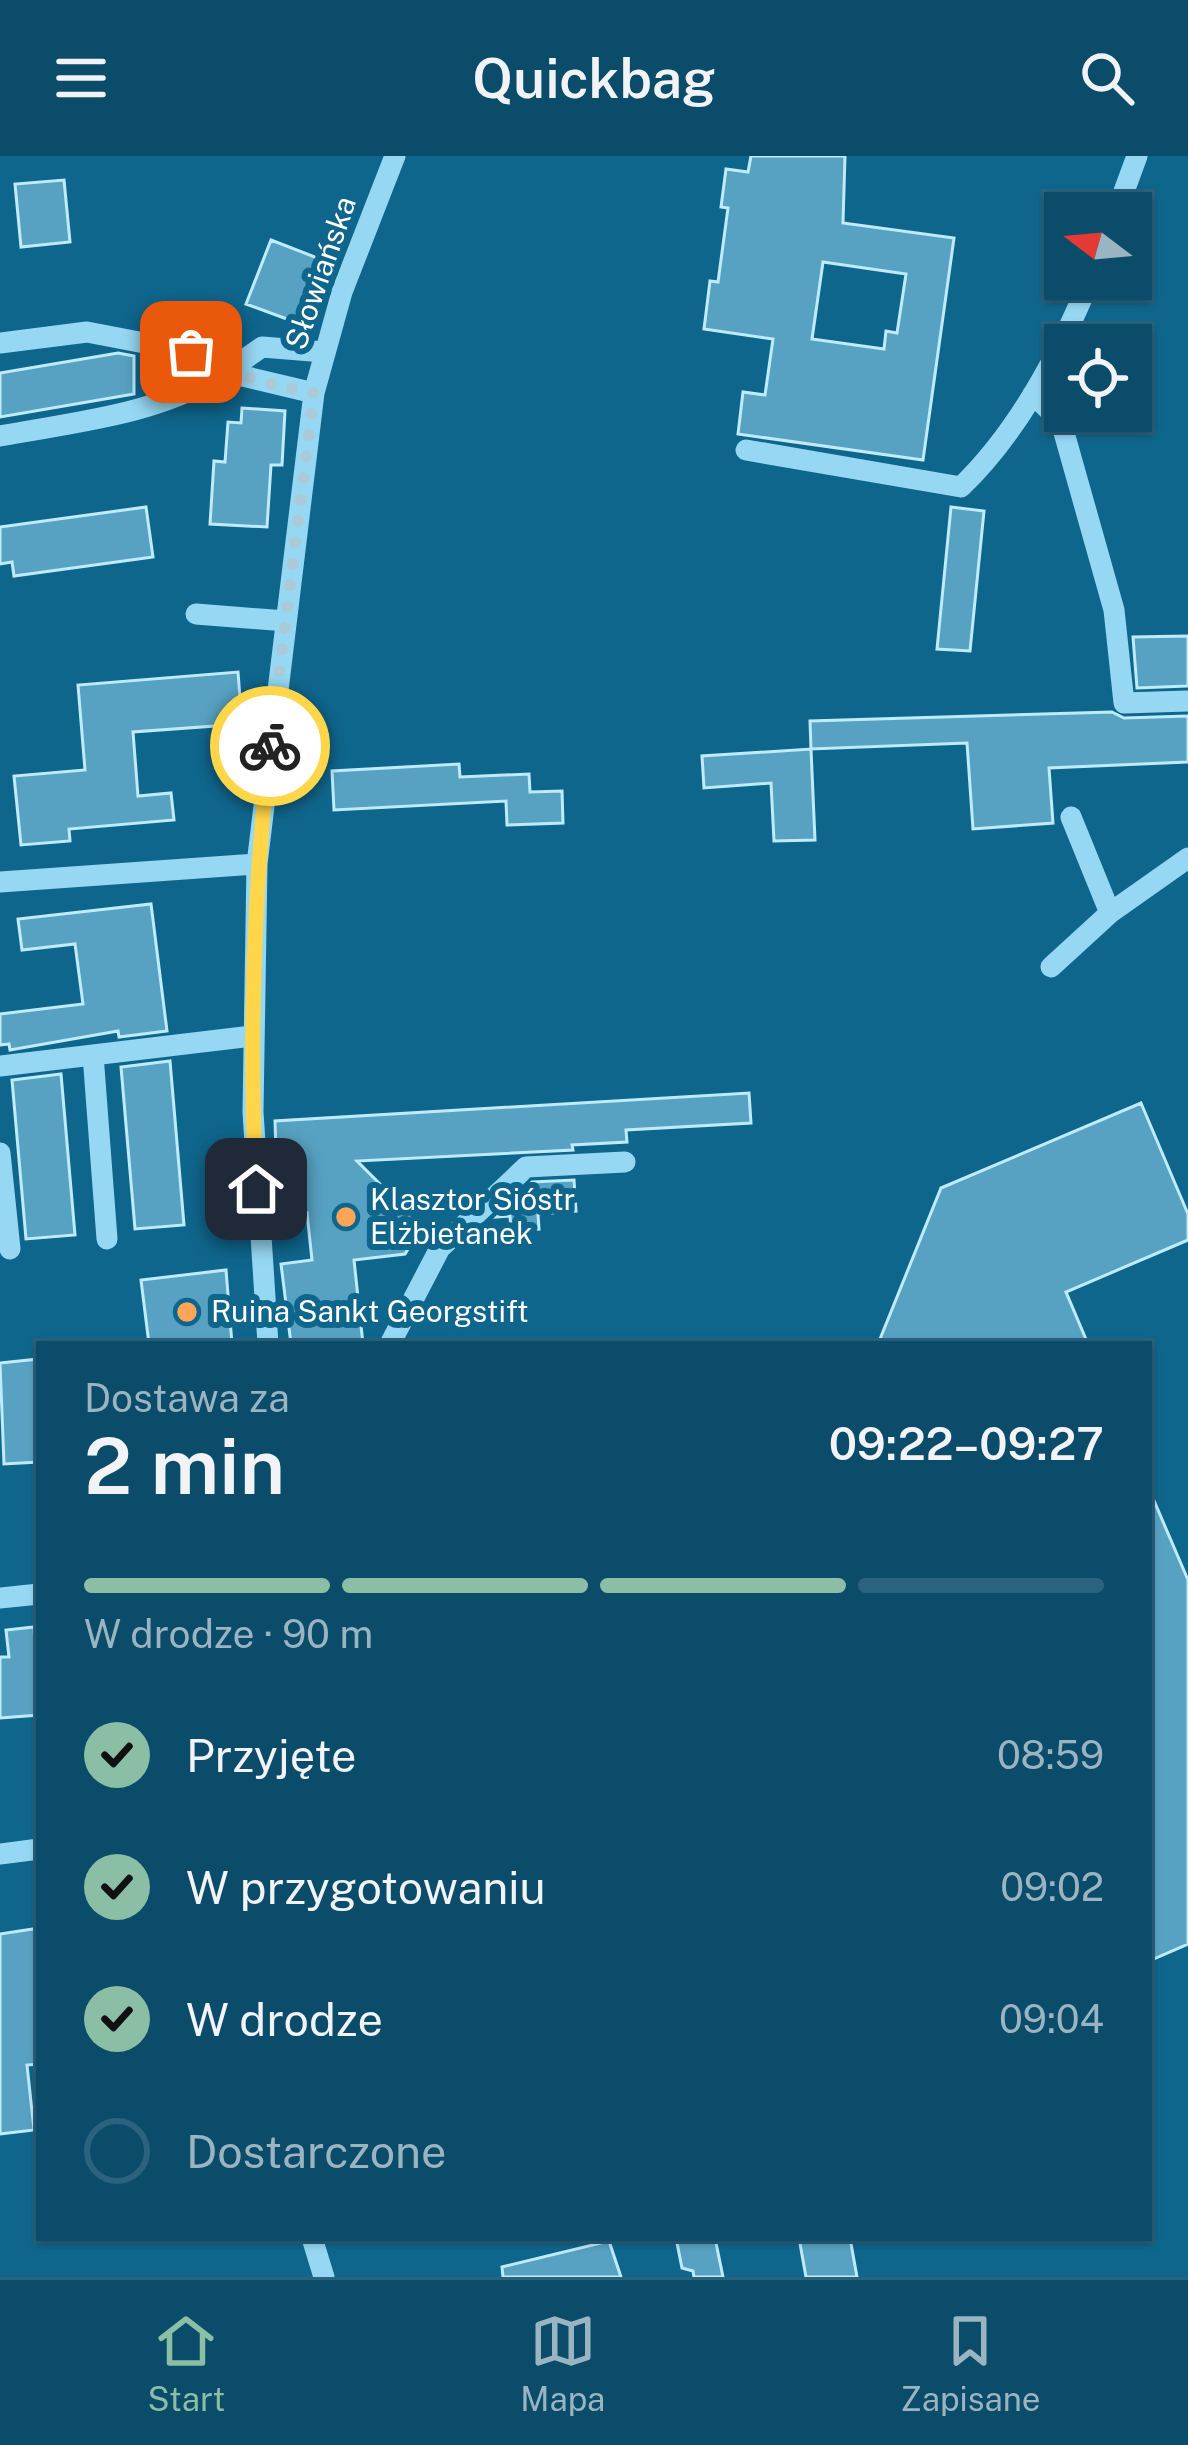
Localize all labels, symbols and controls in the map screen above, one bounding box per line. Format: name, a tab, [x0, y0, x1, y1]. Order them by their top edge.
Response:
icon: menu	[48, 45, 114, 111]
icon: search	[1074, 45, 1140, 111]
text: Quickbag	[472, 47, 716, 110]
street label: Słowiańska	[277, 191, 363, 354]
north arrow	[1044, 192, 1152, 300]
map controls	[1044, 192, 1152, 432]
pin	[140, 301, 242, 403]
icon: bag	[158, 319, 224, 385]
button: locate	[1044, 324, 1152, 432]
courier	[210, 686, 330, 806]
icon: bike	[237, 713, 303, 779]
pin	[205, 1138, 307, 1240]
icon: home	[223, 1156, 289, 1222]
place label: Klasztor Sióstr Elżbietanek	[370, 1181, 575, 1251]
marker: Klasztor Sióstr Elżbietanek	[333, 1204, 359, 1230]
place label: Ruina Sankt Georgstift	[211, 1293, 529, 1329]
marker: Ruina Sankt Georgstift	[174, 1299, 200, 1325]
text: Dostawa za	[84, 1375, 290, 1421]
text: 09:22–09:27	[829, 1417, 1104, 1470]
text: 2 min	[84, 1420, 285, 1512]
text: W drodze · 90 m	[84, 1611, 373, 1657]
icon: check	[84, 1722, 150, 1788]
text: Przyjęte	[186, 1729, 357, 1782]
text: 08:59	[997, 1732, 1104, 1778]
icon: check	[84, 1854, 150, 1920]
text: W przygotowaniu	[186, 1861, 546, 1914]
text: 09:02	[1000, 1864, 1104, 1910]
icon: check	[84, 1986, 150, 2052]
text: W drodze	[186, 1993, 383, 2046]
text: 09:04	[999, 1996, 1104, 2042]
text: Dostarczone	[186, 2125, 447, 2178]
tab: Start	[148, 2308, 225, 2418]
tab: Mapa	[520, 2308, 605, 2418]
tab: Zapisane	[900, 2308, 1040, 2418]

